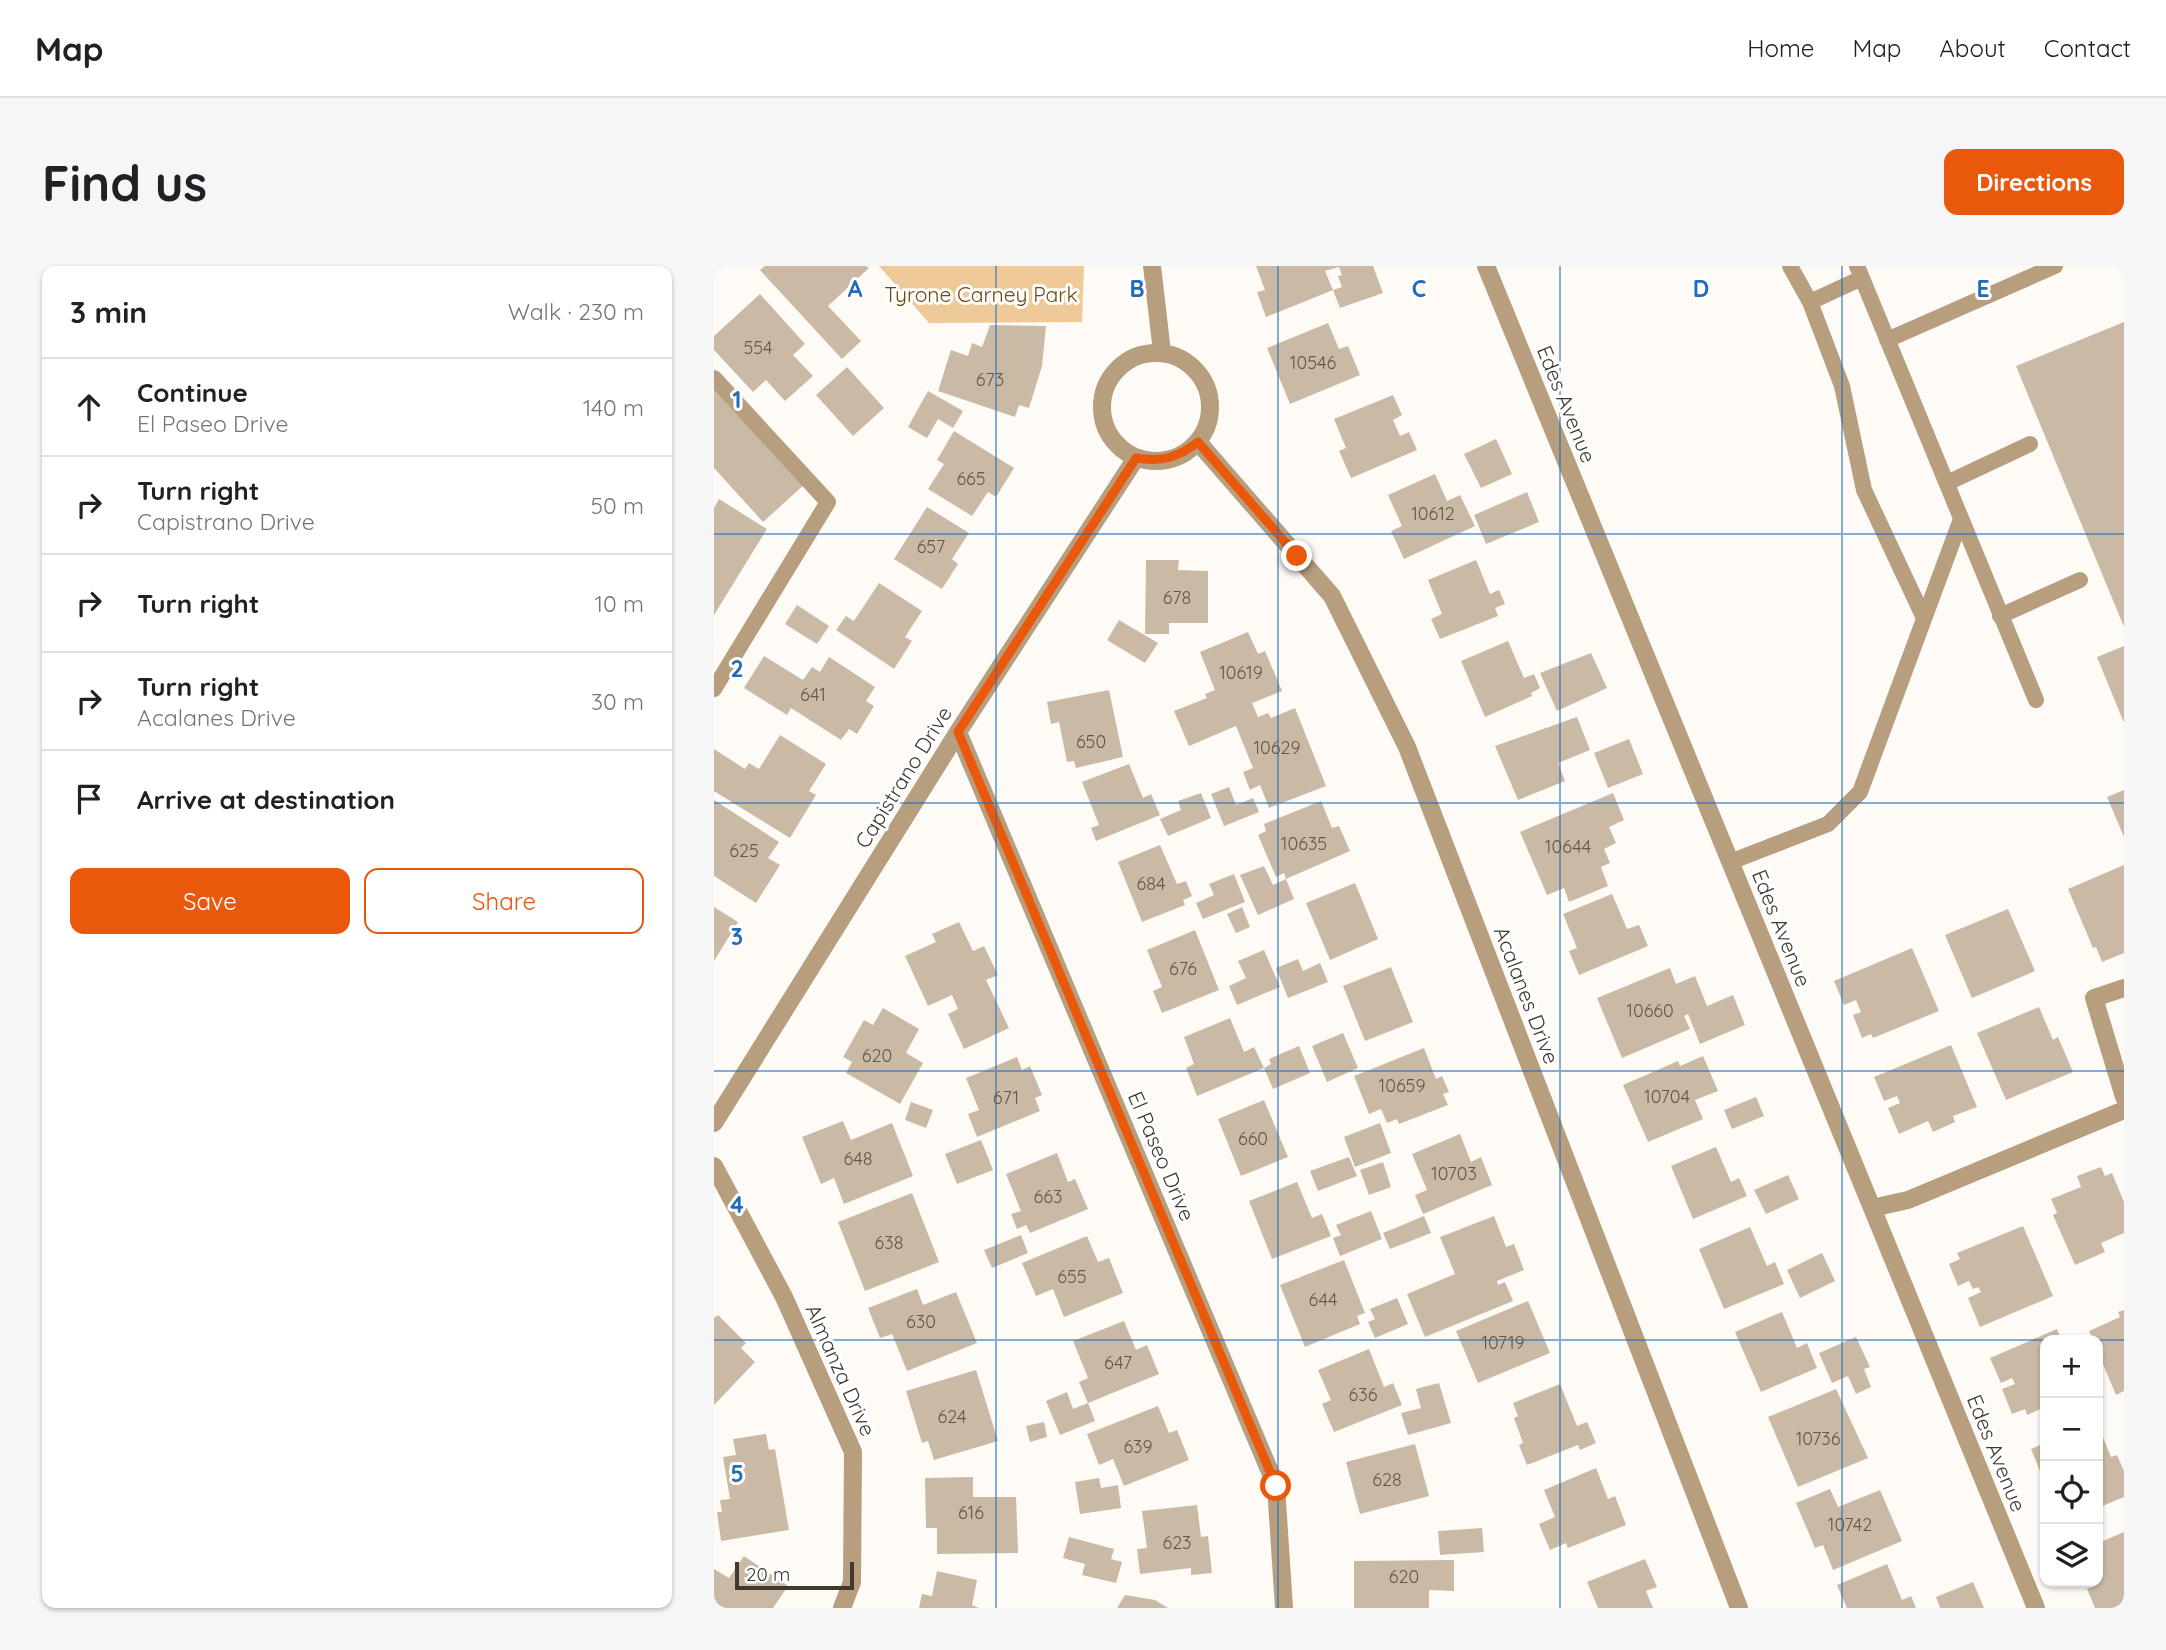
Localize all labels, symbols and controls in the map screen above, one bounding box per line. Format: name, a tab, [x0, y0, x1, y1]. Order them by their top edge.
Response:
text: Map	[35, 28, 103, 69]
text: Home	[1747, 33, 1814, 63]
text: Map	[1852, 33, 1901, 63]
text: About	[1939, 33, 2006, 63]
text: Contact	[2044, 33, 2131, 63]
button: Directions	[1944, 149, 2124, 215]
text: Find us	[42, 152, 207, 213]
text: A	[848, 274, 863, 303]
text: B	[1129, 274, 1145, 303]
text: C	[1412, 274, 1426, 303]
text: D	[1693, 274, 1709, 303]
text: E	[1976, 274, 1990, 303]
park label: Tyrone Carney Park	[884, 281, 1078, 307]
text: 3 min	[70, 293, 147, 331]
text: Walk · 230 m	[508, 297, 644, 326]
house number: 554	[743, 336, 773, 359]
street label: Edes Avenue	[1532, 342, 1602, 466]
house number: 10546	[1290, 351, 1336, 374]
house number: 673	[976, 368, 1004, 391]
text: Continue	[137, 376, 248, 409]
text: 1	[733, 385, 741, 414]
icon: ahead	[70, 388, 108, 426]
text: 140 m	[583, 393, 644, 422]
text: El Paseo Drive	[137, 409, 288, 438]
house number: 665	[956, 467, 986, 490]
text: Turn right	[137, 474, 259, 507]
icon: right	[70, 486, 108, 524]
text: 50 m	[591, 491, 644, 520]
house number: 10612	[1411, 502, 1455, 525]
text: Capistrano Drive	[137, 507, 315, 536]
house number: 657	[917, 535, 945, 558]
route end	[1281, 540, 1312, 571]
icon: right	[70, 584, 108, 622]
house number: 678	[1163, 586, 1191, 609]
text: Turn right	[137, 587, 259, 620]
text: 10 m	[595, 589, 644, 618]
text: 2	[730, 654, 744, 683]
house number: 10619	[1219, 661, 1263, 684]
text: Turn right	[137, 670, 259, 703]
icon: right	[70, 682, 108, 720]
house number: 641	[800, 683, 826, 706]
text: 30 m	[591, 687, 644, 716]
street label: Capistrano Drive	[849, 701, 957, 853]
text: Acalanes Drive	[137, 703, 296, 732]
house number: 650	[1076, 730, 1106, 753]
house number: 10629	[1253, 736, 1301, 759]
icon: arrive	[70, 780, 108, 818]
text: Arrive at destination	[137, 783, 395, 816]
house number: 10635	[1281, 832, 1327, 855]
house number: 10644	[1545, 835, 1591, 858]
house number: 625	[729, 839, 759, 862]
street label: Edes Avenue	[1747, 866, 1817, 990]
button: Save	[70, 868, 350, 934]
button: Share	[364, 868, 644, 934]
house number: 684	[1137, 872, 1165, 895]
text: 3	[731, 922, 743, 951]
street label: Acalanes Drive	[1489, 923, 1565, 1067]
house number: 676	[1169, 957, 1197, 980]
house number: 10660	[1626, 999, 1674, 1022]
house number: 620	[862, 1044, 892, 1067]
house number: 10659	[1379, 1074, 1425, 1097]
house number: 10704	[1644, 1085, 1690, 1108]
house number: 671	[993, 1086, 1019, 1109]
street label: El Paseo Drive	[1123, 1087, 1201, 1225]
house number: 660	[1238, 1127, 1268, 1150]
house number: 648	[843, 1147, 873, 1170]
house number: 10703	[1431, 1162, 1477, 1185]
house number: 663	[1034, 1185, 1062, 1208]
text: 4	[730, 1190, 744, 1219]
house number: 638	[875, 1231, 903, 1254]
house number: 655	[1057, 1265, 1087, 1288]
house number: 644	[1309, 1288, 1337, 1311]
street label: Almanza Drive	[800, 1300, 882, 1440]
house number: 630	[906, 1310, 936, 1333]
house number: 10719	[1481, 1331, 1525, 1354]
map controls	[2040, 1335, 2103, 1587]
button: +	[2040, 1335, 2103, 1398]
house number: 647	[1104, 1351, 1132, 1374]
house number: 636	[1349, 1383, 1378, 1406]
street label: Edes Avenue	[1962, 1391, 2032, 1515]
button: −	[2040, 1398, 2103, 1461]
house number: 624	[938, 1405, 966, 1428]
house number: 10736	[1796, 1427, 1841, 1450]
house number: 639	[1123, 1435, 1153, 1458]
text: 5	[730, 1459, 744, 1488]
button: locate	[2040, 1461, 2103, 1524]
house number: 628	[1372, 1468, 1402, 1491]
route start	[1260, 1470, 1291, 1501]
house number: 616	[958, 1501, 984, 1524]
house number: 10742	[1828, 1513, 1872, 1536]
button: layers	[2040, 1524, 2103, 1587]
house number: 623	[1162, 1531, 1192, 1554]
scale bar	[735, 1559, 854, 1591]
text: 20 m	[746, 1562, 790, 1586]
house number: 620	[1389, 1565, 1419, 1588]

